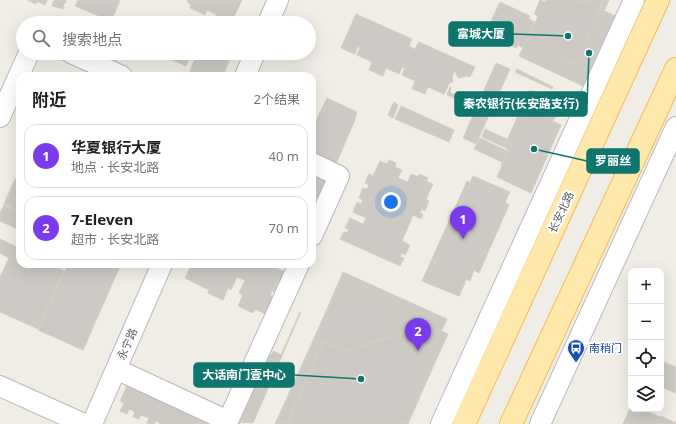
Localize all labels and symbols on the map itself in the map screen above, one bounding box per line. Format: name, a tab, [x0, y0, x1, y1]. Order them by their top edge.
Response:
callout: 富城大厦	[449, 22, 513, 46]
text: 富城大厦	[457, 25, 505, 42]
callout: 秦农银行(长安路支行)	[455, 92, 587, 116]
text: 秦农银行(长安路支行)	[463, 95, 579, 112]
callout: 罗丽丝	[587, 149, 639, 173]
text: 罗丽丝	[595, 152, 631, 169]
street label: 长安北路	[544, 189, 577, 235]
your location	[381, 192, 401, 212]
pin: 1	[450, 206, 476, 239]
pin: 2	[405, 318, 431, 351]
street label: 永宁路	[113, 326, 140, 362]
bus stop icon: 南稍门	[566, 338, 586, 363]
place label: 南稍门	[589, 340, 622, 355]
callout: 大话南门壹中心	[194, 363, 294, 387]
text: 大话南门壹中心	[202, 366, 286, 383]

